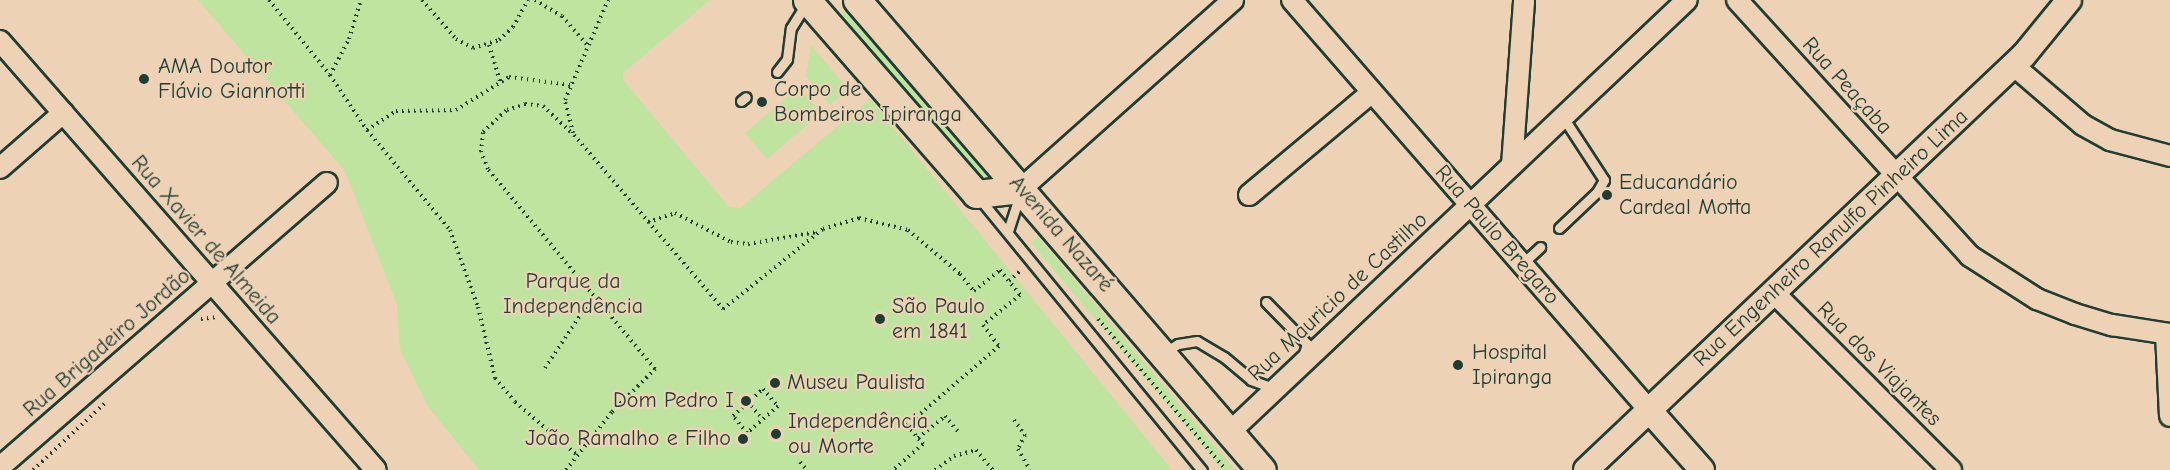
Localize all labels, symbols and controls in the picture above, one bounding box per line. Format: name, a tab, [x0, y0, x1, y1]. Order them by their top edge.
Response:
street label: Rua Peaçaba	[1796, 32, 1898, 140]
place label: AMA Doutor Flávio Giannotti	[158, 53, 305, 104]
marker: AMA Doutor Flávio Giannotti	[135, 70, 153, 88]
place label: Corpo de Bombeiros Ipiranga	[774, 76, 962, 128]
marker: Corpo de Bombeiros Ipiranga	[755, 95, 769, 109]
street label: Rua Engenheiro Ranulfo Pinheiro Lima	[1688, 104, 1974, 372]
street label: Rua Xavier de Almeida	[125, 150, 287, 330]
street label: Rua Paulo Bregaro	[1429, 160, 1565, 310]
place label: Educandário Cardeal Motta	[1619, 169, 1751, 220]
street label: Avenida Nazaré	[1003, 170, 1119, 298]
marker: Educandário Cardeal Motta	[1600, 188, 1614, 202]
street label: Rua Mauricio de Castilho	[1243, 207, 1433, 387]
street label: Rua Brigadeiro Jordão	[18, 263, 196, 423]
park label: Parque da Independência	[503, 268, 643, 320]
place label: São Paulo em 1841	[892, 293, 985, 344]
street label: Rua dos Viajantes	[1811, 296, 1947, 432]
marker: São Paulo em 1841	[873, 312, 887, 326]
place label: Hospital Ipiranga	[1472, 339, 1552, 390]
marker: Hospital Ipiranga	[1449, 356, 1467, 374]
place label: Museu Paulista	[787, 370, 925, 396]
marker: Museu Paulista	[768, 376, 782, 390]
place label: Dom Pedro I	[613, 388, 734, 414]
marker: Dom Pedro I	[739, 394, 753, 408]
place label: Independência ou Morte	[788, 408, 928, 460]
place label: João Ramalho e Filho	[525, 426, 731, 452]
marker: Independência ou Morte	[769, 427, 783, 441]
marker: João Ramalho e Filho	[736, 432, 750, 446]

